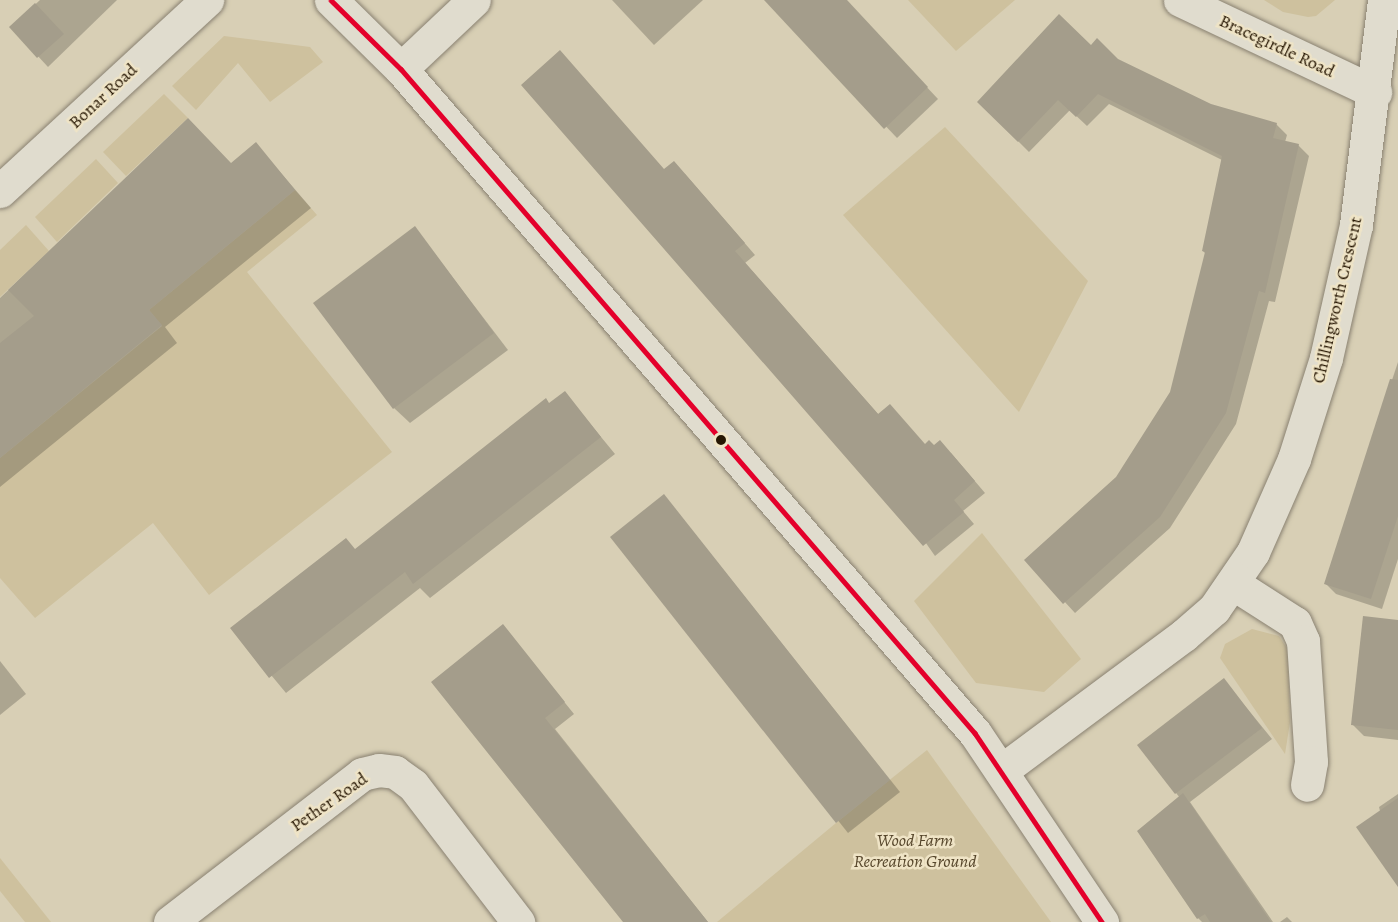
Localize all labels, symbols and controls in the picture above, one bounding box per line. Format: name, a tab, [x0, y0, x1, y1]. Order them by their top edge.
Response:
street label: Bracegirdle Road	[1216, 10, 1338, 82]
street label: Bonar Road	[64, 59, 142, 133]
street label: Chillingworth Crescent	[1307, 215, 1367, 385]
unlabelled marker	[715, 434, 727, 446]
street label: Pether Road	[286, 768, 372, 836]
park label: Wood Farm Recreation Ground	[853, 830, 977, 872]

